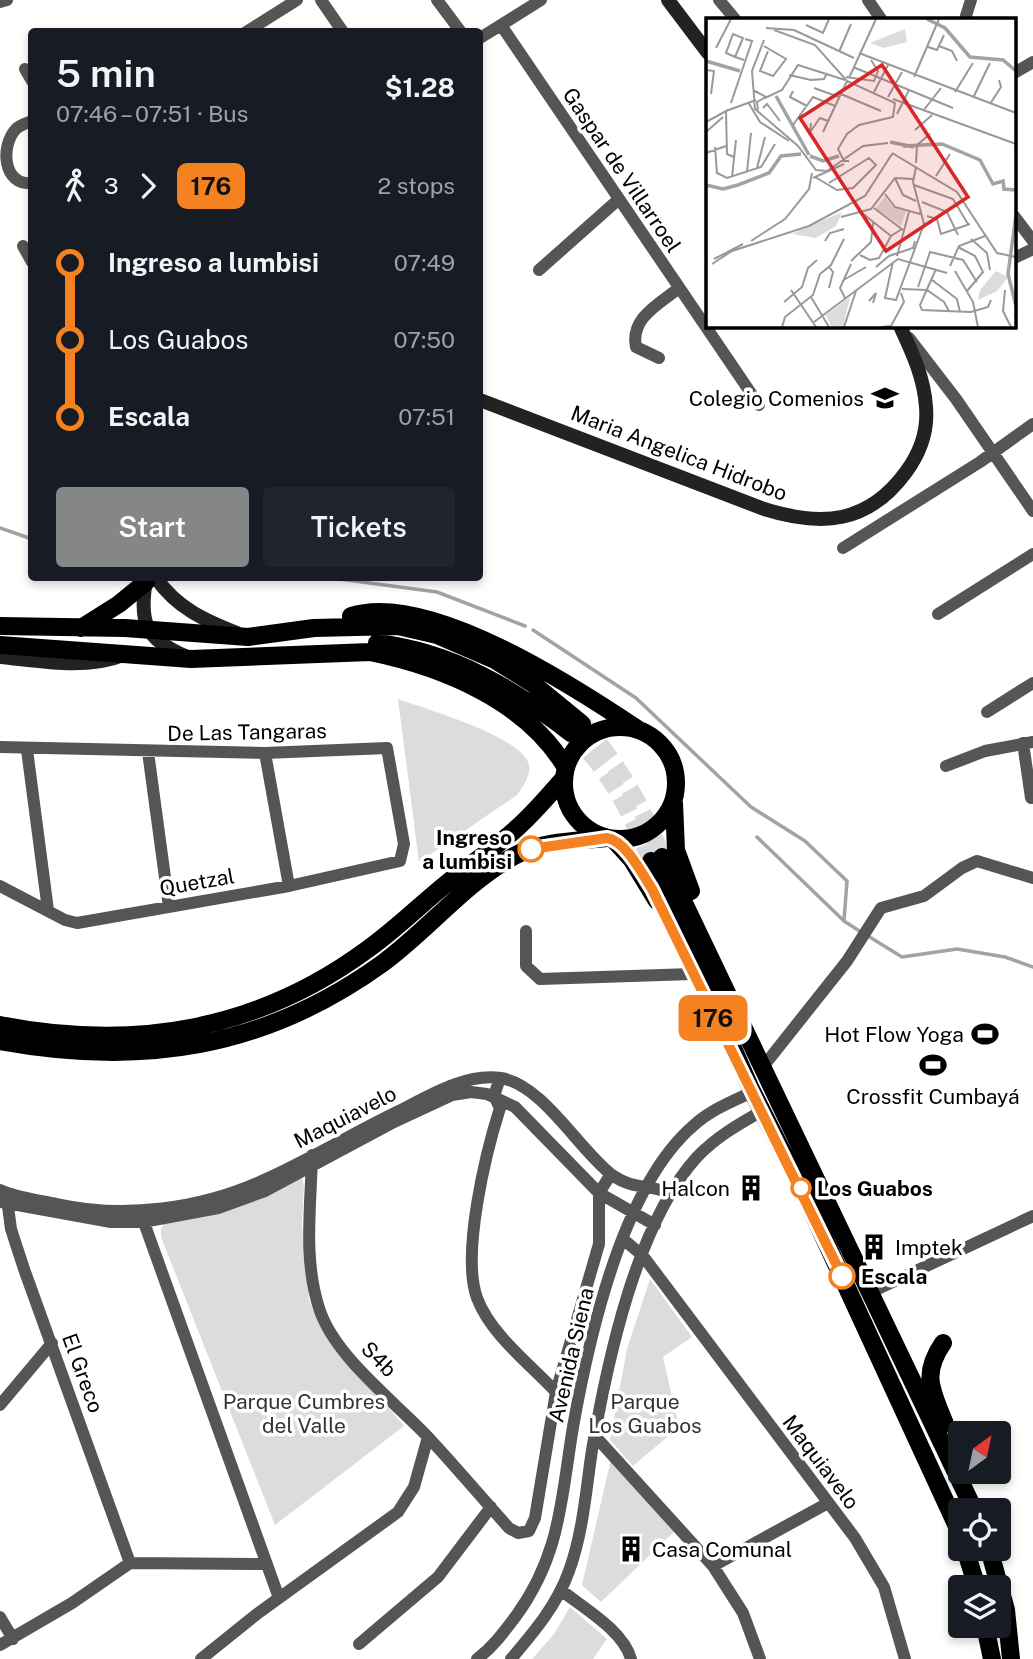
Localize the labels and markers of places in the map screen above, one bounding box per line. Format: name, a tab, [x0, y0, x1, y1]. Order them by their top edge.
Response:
school or university icon: Colegio Comenios	[870, 383, 900, 413]
place label: Colegio Comenios	[689, 386, 864, 411]
place label: Ingreso a lumbisi	[422, 825, 512, 874]
marker: Ingreso a lumbisi	[518, 836, 544, 862]
sports icon: Hot Flow Yoga	[970, 1019, 1000, 1049]
place label: Hot Flow Yoga	[824, 1022, 964, 1047]
sports icon: Crossfit Cumbayá	[918, 1050, 948, 1080]
place label: Crossfit Cumbayá	[846, 1084, 1020, 1109]
building icon: Halcon	[736, 1173, 766, 1203]
place label: Halcon	[661, 1176, 730, 1201]
place label: Los Guabos	[817, 1176, 933, 1201]
marker: Los Guabos	[791, 1178, 811, 1198]
building icon: Imptek	[859, 1232, 889, 1262]
place label: Imptek	[895, 1235, 963, 1260]
marker: Escala	[829, 1263, 855, 1289]
place label: Escala	[861, 1264, 927, 1289]
building icon: Casa Comunal	[616, 1534, 646, 1564]
place label: Casa Comunal	[652, 1537, 792, 1562]

